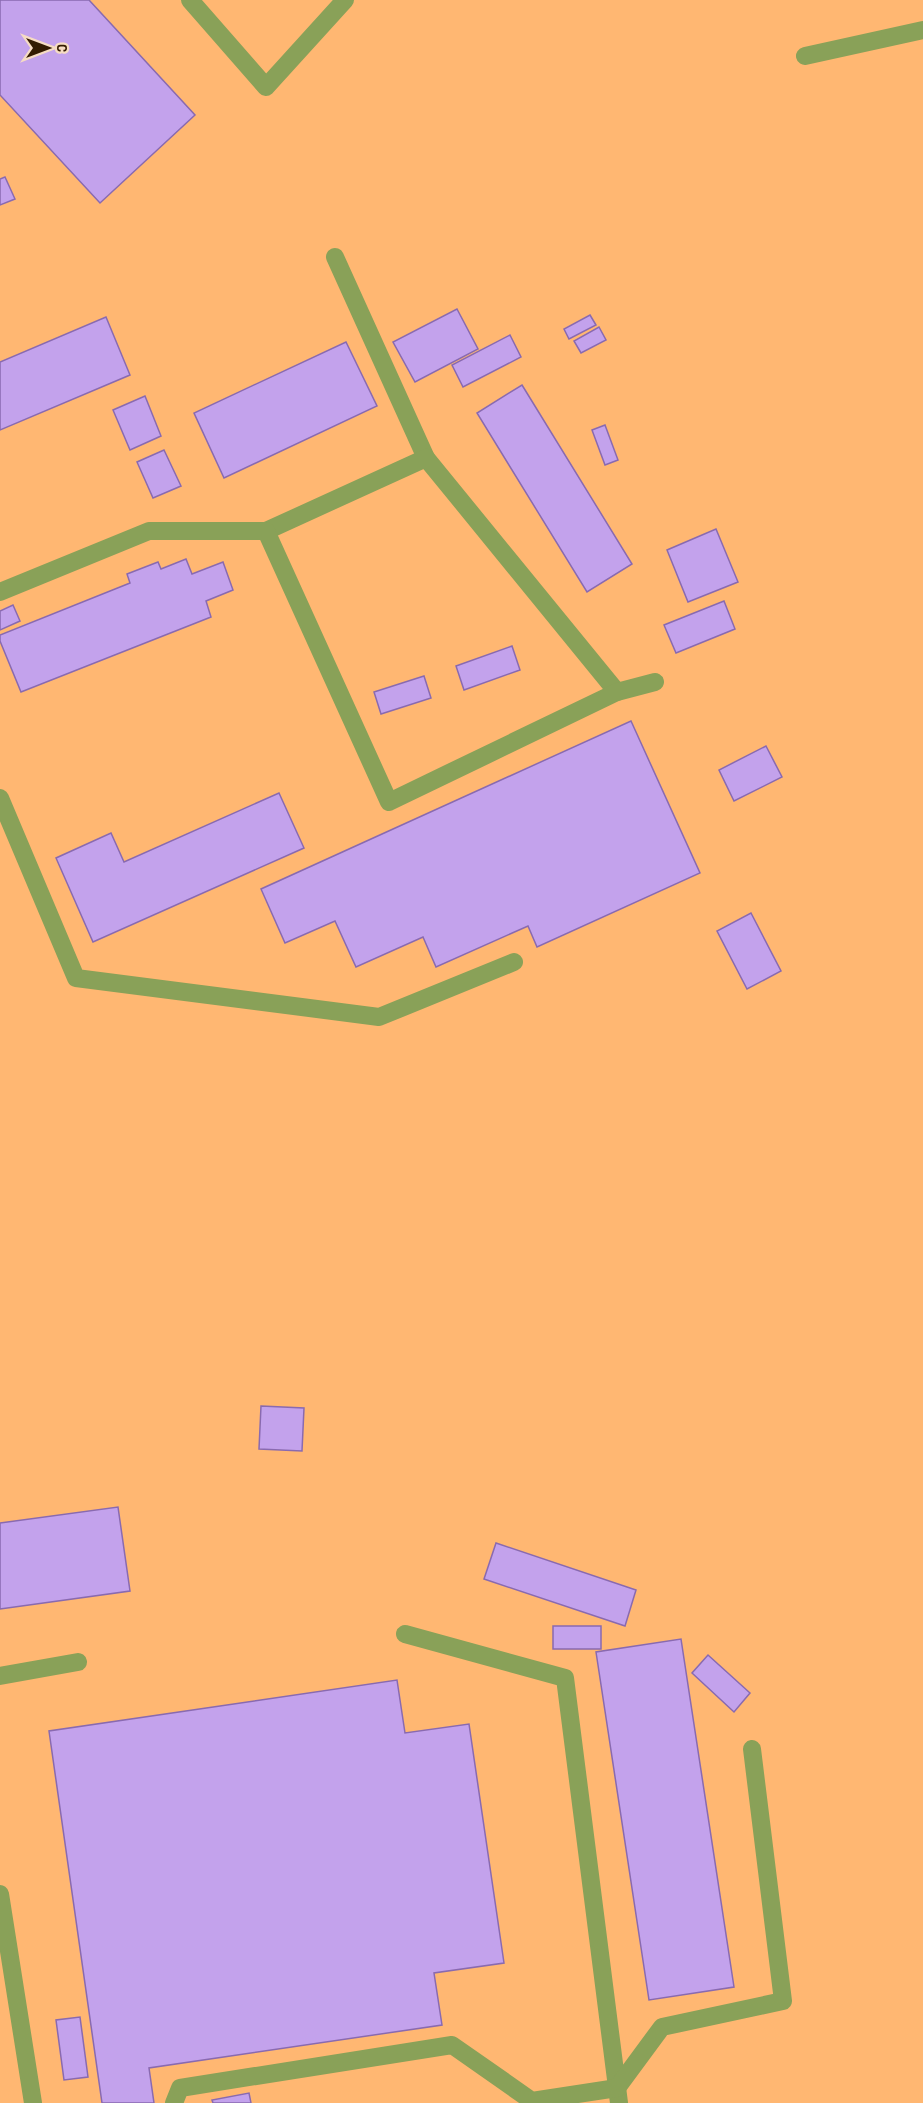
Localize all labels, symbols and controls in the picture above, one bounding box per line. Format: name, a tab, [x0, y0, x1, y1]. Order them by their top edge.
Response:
north arrow	[18, 18, 78, 78]
text: С	[52, 44, 71, 52]

